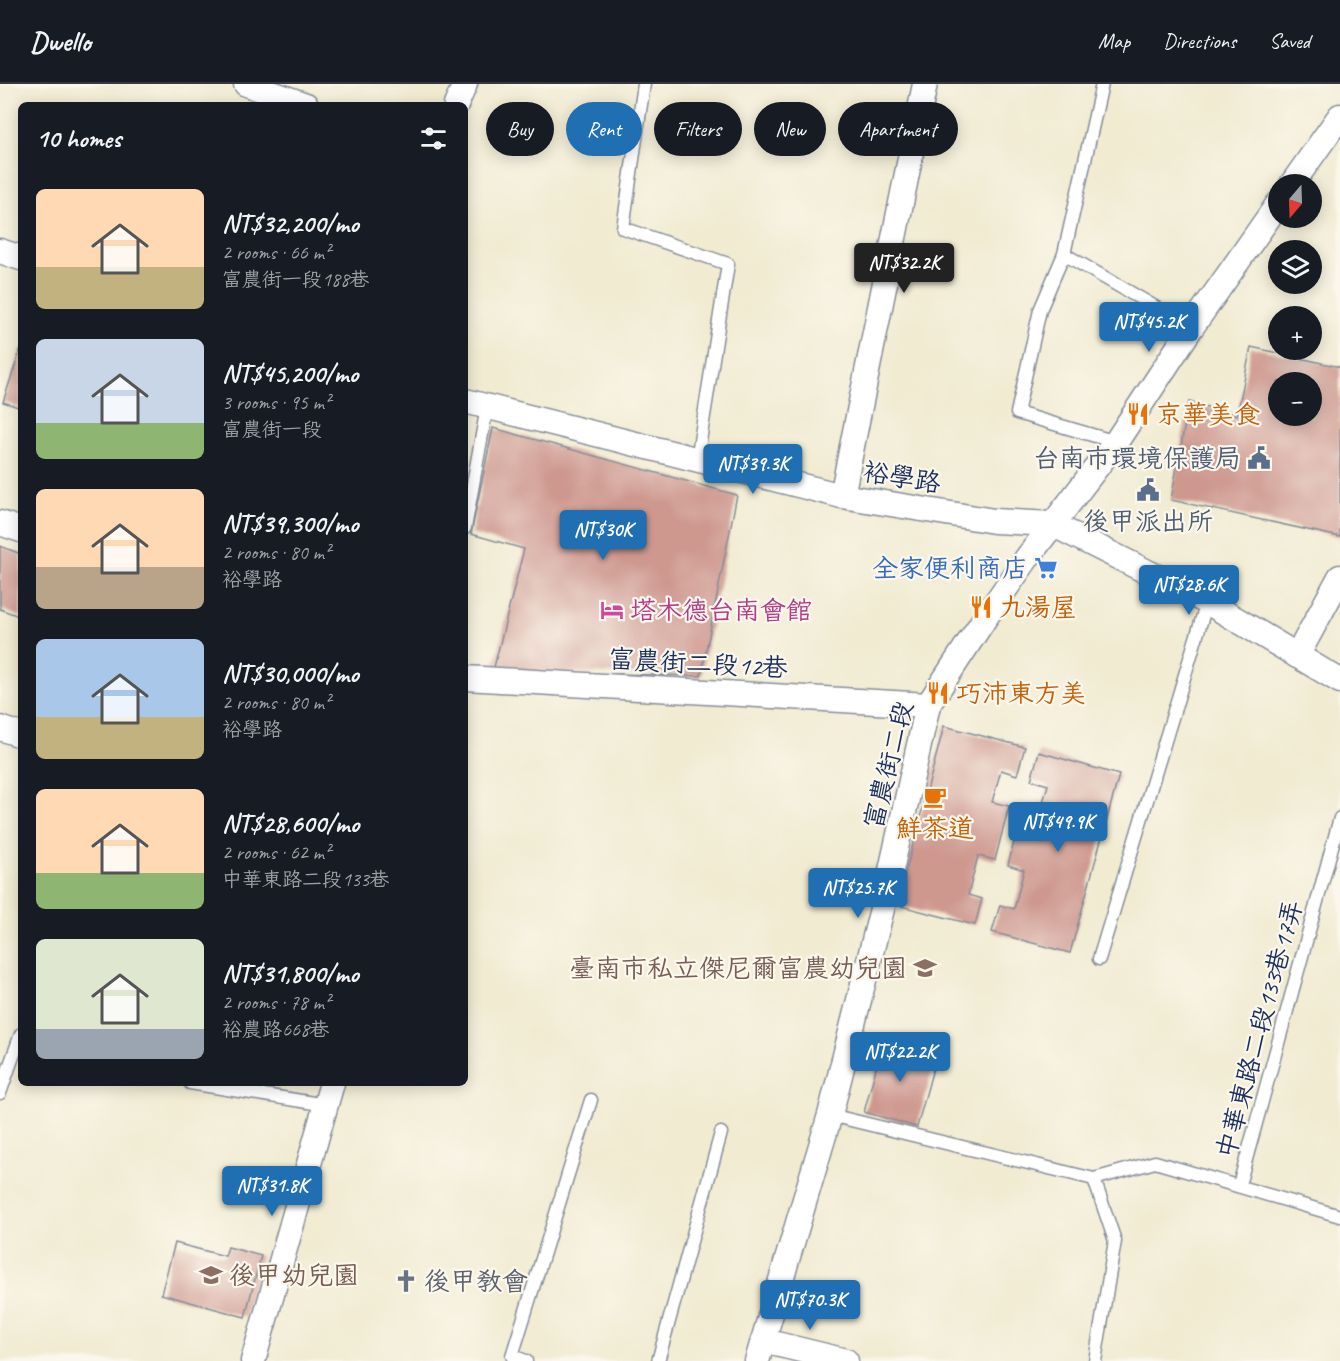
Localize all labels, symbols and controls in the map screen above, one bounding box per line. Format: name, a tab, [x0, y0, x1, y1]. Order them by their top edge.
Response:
text: Dwello	[30, 24, 91, 59]
text: Map	[1098, 28, 1130, 54]
text: Directions	[1163, 28, 1236, 54]
text: Saved	[1269, 28, 1310, 54]
chip: Buy	[486, 102, 554, 156]
chip: Rent	[566, 102, 642, 156]
chip: Filters	[654, 102, 742, 156]
chip: New	[754, 102, 826, 156]
chip: Apartment	[838, 102, 958, 156]
text: 10 homes	[36, 122, 121, 155]
icon: filters	[417, 122, 450, 155]
north arrow	[1268, 174, 1322, 228]
map controls	[1268, 174, 1322, 426]
text: NT$32,200/mo	[222, 207, 359, 240]
icon: home	[84, 213, 156, 285]
text: 2 rooms · 66 m²	[222, 240, 330, 265]
button: layers	[1268, 240, 1322, 294]
pin: NT$32.2K	[842, 243, 966, 294]
text: NT$32.2K	[868, 250, 940, 275]
text: 富農街一段188巷	[222, 267, 369, 292]
pin: NT$45.2K	[1087, 302, 1211, 353]
button: +	[1268, 306, 1322, 360]
text: NT$45.2K	[1113, 309, 1185, 334]
text: NT$45,200/mo	[222, 357, 358, 390]
icon: home	[84, 363, 156, 435]
button: −	[1268, 372, 1322, 426]
text: 3 rooms · 95 m²	[222, 390, 330, 415]
place label: 京華美食	[1156, 398, 1260, 431]
restaurant icon: 京華美食	[1125, 401, 1151, 427]
text: 富農街一段	[222, 417, 322, 442]
place label: 台南市環境保護局	[1033, 442, 1241, 475]
pin: NT$39.3K	[691, 444, 815, 495]
public building icon: 台南市環境保護局	[1246, 445, 1272, 471]
text: NT$39.3K	[717, 451, 789, 476]
street label: 裕學路	[861, 455, 943, 500]
public building icon: 後甲派出所	[1135, 477, 1161, 503]
place label: 後甲派出所	[1083, 505, 1213, 538]
text: NT$39,300/mo	[222, 507, 358, 540]
pin: NT$30K	[554, 510, 652, 561]
icon: home	[84, 513, 156, 585]
text: NT$30K	[574, 517, 632, 542]
text: 2 rooms · 80 m²	[222, 540, 330, 565]
place label: 全家便利商店	[872, 552, 1028, 585]
supermarket icon: 全家便利商店	[1033, 555, 1059, 581]
pin: NT$28.6K	[1127, 565, 1251, 616]
text: 裕學路	[222, 567, 282, 592]
text: NT$28.6K	[1153, 572, 1225, 597]
place label: 九湯屋	[999, 591, 1077, 624]
place label: 塔木德台南會館	[630, 594, 812, 627]
restaurant icon: 九湯屋	[968, 594, 994, 620]
hotel icon: 塔木德台南會館	[599, 597, 625, 623]
street label: 富農街二段12巷	[608, 642, 788, 685]
text: NT$30,000/mo	[222, 657, 359, 690]
icon: home	[84, 663, 156, 735]
place label: 巧沛東方美	[956, 677, 1086, 710]
restaurant icon: 巧沛東方美	[925, 680, 951, 706]
text: 2 rooms · 80 m²	[222, 690, 330, 715]
street label: 富農街二段	[857, 698, 920, 832]
text: 裕學路	[222, 717, 282, 742]
cafe icon: 鮮茶道	[922, 784, 948, 810]
pin: NT$49.9K	[996, 802, 1120, 853]
text: NT$28,600/mo	[222, 807, 359, 840]
text: NT$49.9K	[1022, 809, 1094, 834]
place label: 鮮茶道	[896, 812, 974, 845]
icon: home	[84, 813, 156, 885]
text: 2 rooms · 62 m²	[222, 840, 330, 865]
text: 中華東路二段133巷	[222, 867, 389, 892]
pin: NT$25.7K	[796, 868, 920, 919]
text: NT$25.7K	[822, 875, 894, 900]
street label: 中華東路二段133巷17弄	[1209, 896, 1310, 1162]
place label: 臺南市私立傑尼爾富農幼兒園	[569, 952, 907, 985]
school or university icon: 臺南市私立傑尼爾富農幼兒園	[912, 955, 938, 981]
text: NT$31,800/mo	[222, 957, 359, 990]
icon: home	[84, 963, 156, 1035]
text: 2 rooms · 78 m²	[222, 990, 330, 1015]
text: 裕農路668巷	[222, 1017, 329, 1042]
pin: NT$22.2K	[838, 1032, 962, 1083]
text: NT$22.2K	[864, 1039, 936, 1064]
pin: NT$31.8K	[210, 1166, 334, 1217]
text: NT$31.8K	[236, 1173, 308, 1198]
place label: 後甲幼兒園	[229, 1259, 359, 1292]
school or university icon: 後甲幼兒園	[198, 1262, 224, 1288]
place label: 後甲教會	[424, 1265, 528, 1298]
church icon: 後甲教會	[393, 1268, 419, 1294]
pin: NT$70.3K	[748, 1280, 872, 1331]
text: NT$70.3K	[774, 1287, 846, 1312]

